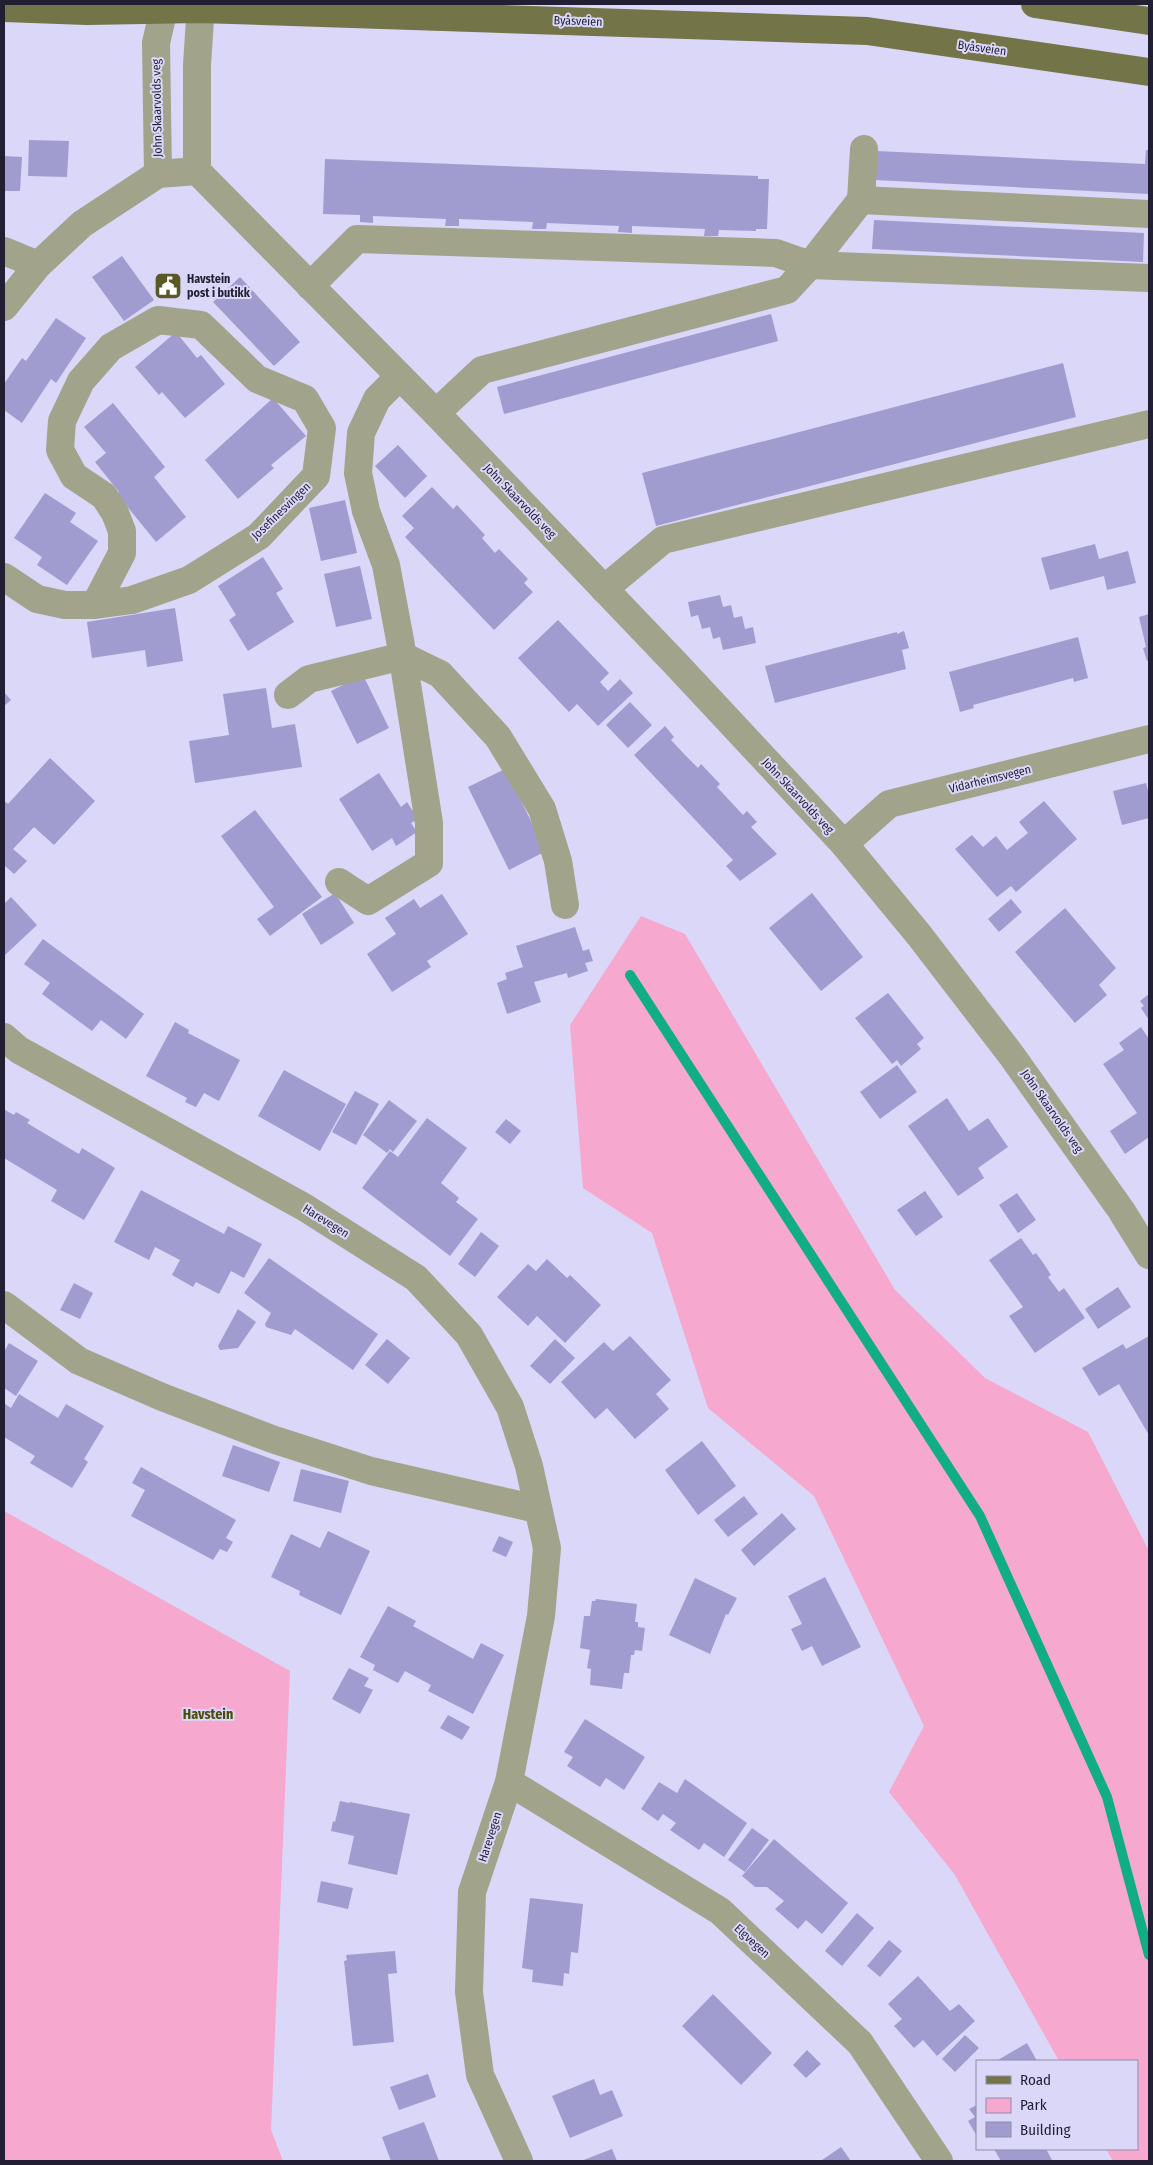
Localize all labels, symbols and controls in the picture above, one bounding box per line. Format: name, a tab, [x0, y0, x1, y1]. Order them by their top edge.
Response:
street label: Byåsveien	[553, 13, 603, 29]
street label: Byåsveien	[957, 38, 1007, 58]
street label: John Skaarvolds veg	[149, 58, 165, 157]
public building icon: Havstein post i butikk	[153, 271, 183, 301]
place label: Havstein post i butikk	[187, 272, 251, 300]
street label: John Skaarvolds veg	[481, 461, 559, 541]
street label: Josefinesvingen	[249, 479, 313, 543]
street label: John Skaarvolds veg	[759, 755, 837, 837]
street label: Vidarheimsvegen	[948, 762, 1032, 796]
street label: John Skaarvolds veg	[1018, 1067, 1086, 1156]
street label: Harevegen	[300, 1201, 352, 1241]
district label: Havstein	[183, 1706, 233, 1723]
street label: Harevegen	[475, 1810, 505, 1864]
street label: Elgvegen	[731, 1921, 773, 1961]
legend	[976, 2060, 1138, 2150]
text: Road	[1020, 2071, 1051, 2089]
text: Park	[1020, 2096, 1047, 2114]
text: Building	[1020, 2121, 1071, 2139]

